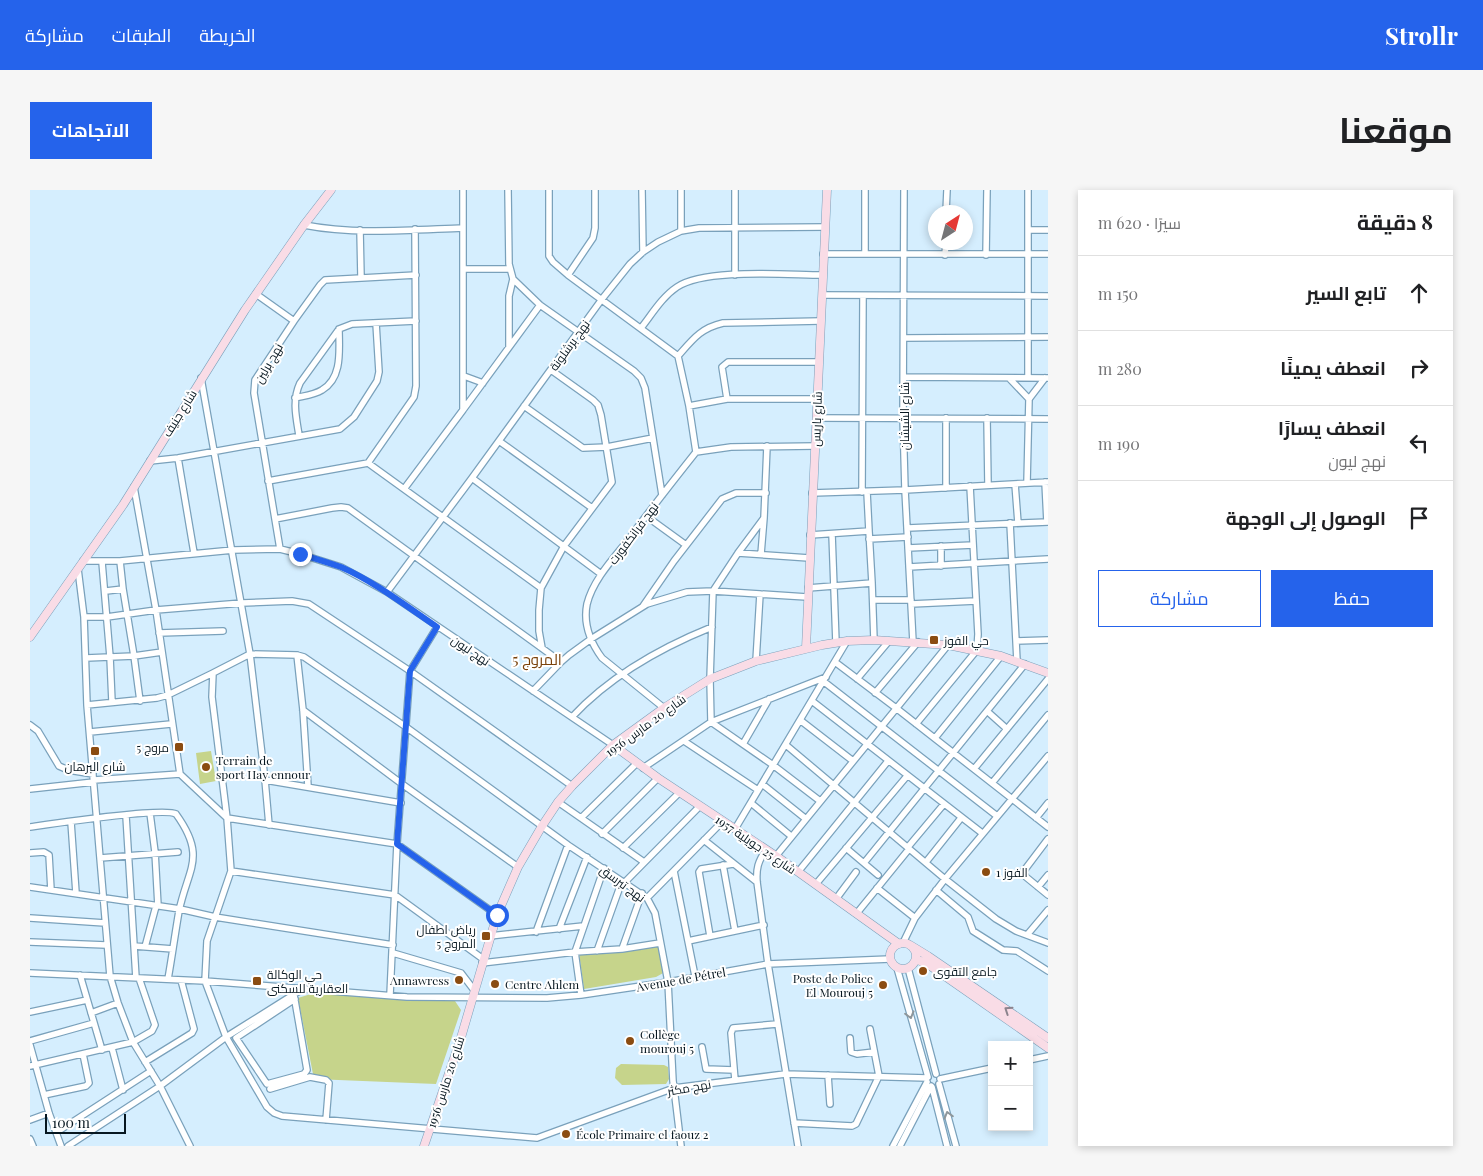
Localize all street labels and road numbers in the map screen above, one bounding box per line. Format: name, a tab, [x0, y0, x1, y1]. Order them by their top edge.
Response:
street label: نهج برشلونة	[545, 316, 594, 374]
street label: نهج برلين	[250, 340, 287, 386]
street label: شارع الشيشان	[896, 382, 913, 450]
street label: شارع جنيف	[158, 386, 201, 440]
street label: شارع باريس	[807, 391, 826, 447]
street label: نهج فرانكفورت	[604, 499, 662, 568]
street label: نهج ليون	[448, 631, 493, 670]
street label: شارع 20 مارس 1956	[602, 690, 689, 760]
street label: شارع 25 جويلية 1957	[712, 811, 800, 878]
street label: نهج تبرسق	[596, 861, 649, 906]
street label: Avenue de Pétrel	[634, 963, 727, 995]
street label: شارع 20 مارس 1956	[423, 1034, 468, 1130]
street label: نهج مكثر	[665, 1075, 712, 1100]

